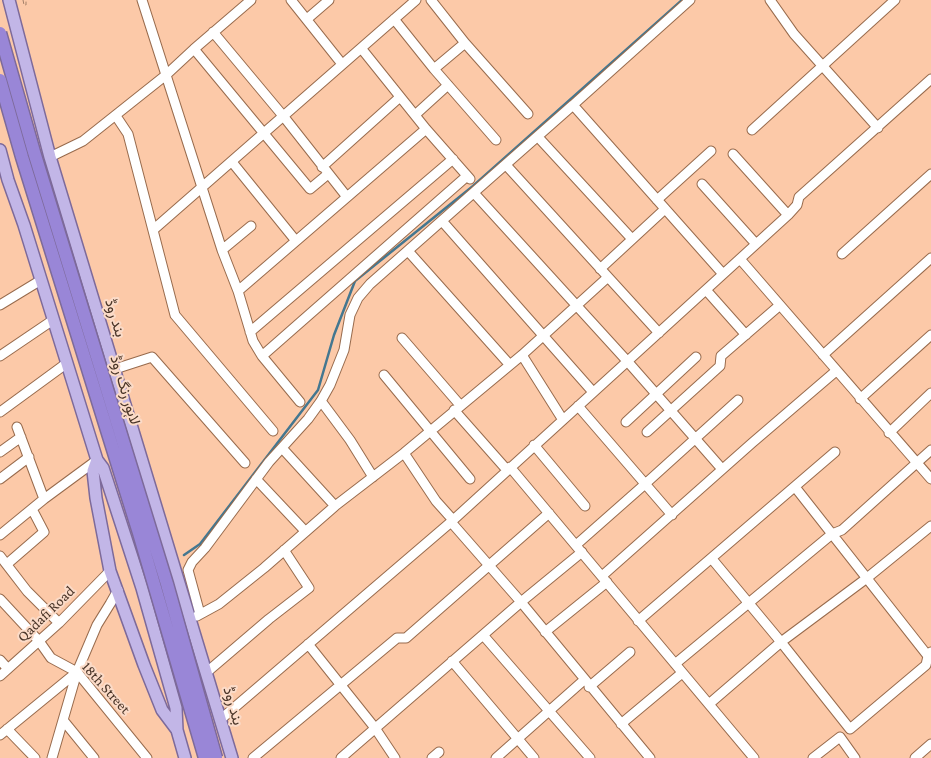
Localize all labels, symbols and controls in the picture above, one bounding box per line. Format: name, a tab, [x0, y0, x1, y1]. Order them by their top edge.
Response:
street label: بند روڈ	[101, 297, 129, 339]
street label: لاہور رنگ روڈ	[106, 353, 144, 427]
street label: Qadafi Road	[13, 582, 79, 646]
street label: 18th Street	[78, 658, 134, 718]
street label: بند روڈ	[219, 685, 247, 727]

